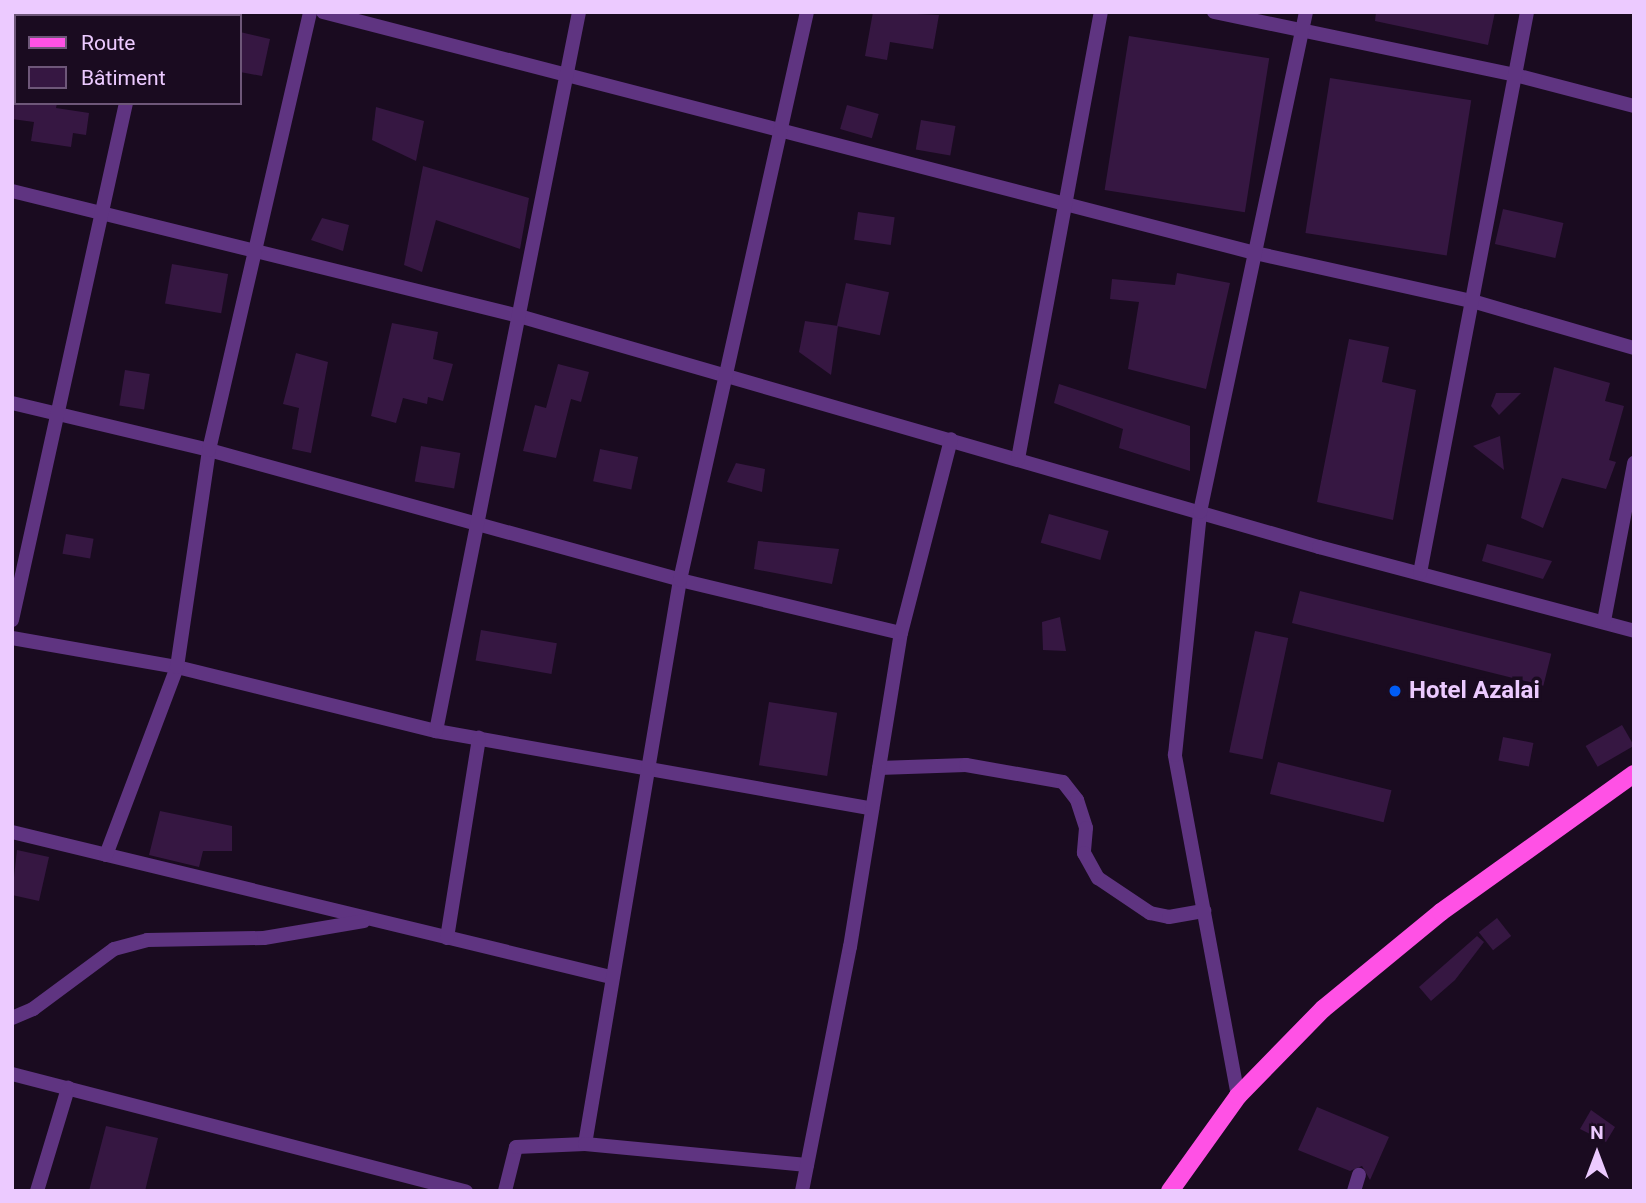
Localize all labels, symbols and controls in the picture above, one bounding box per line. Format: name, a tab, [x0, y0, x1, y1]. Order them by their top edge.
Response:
legend	[14, 14, 242, 105]
text: Route	[81, 31, 136, 55]
text: Bâtiment	[81, 66, 166, 90]
place label: Hotel Azalai	[1409, 677, 1540, 705]
marker: Hotel Azalai	[1387, 683, 1403, 699]
north arrow	[1562, 1119, 1632, 1189]
text: N	[1590, 1121, 1604, 1144]

